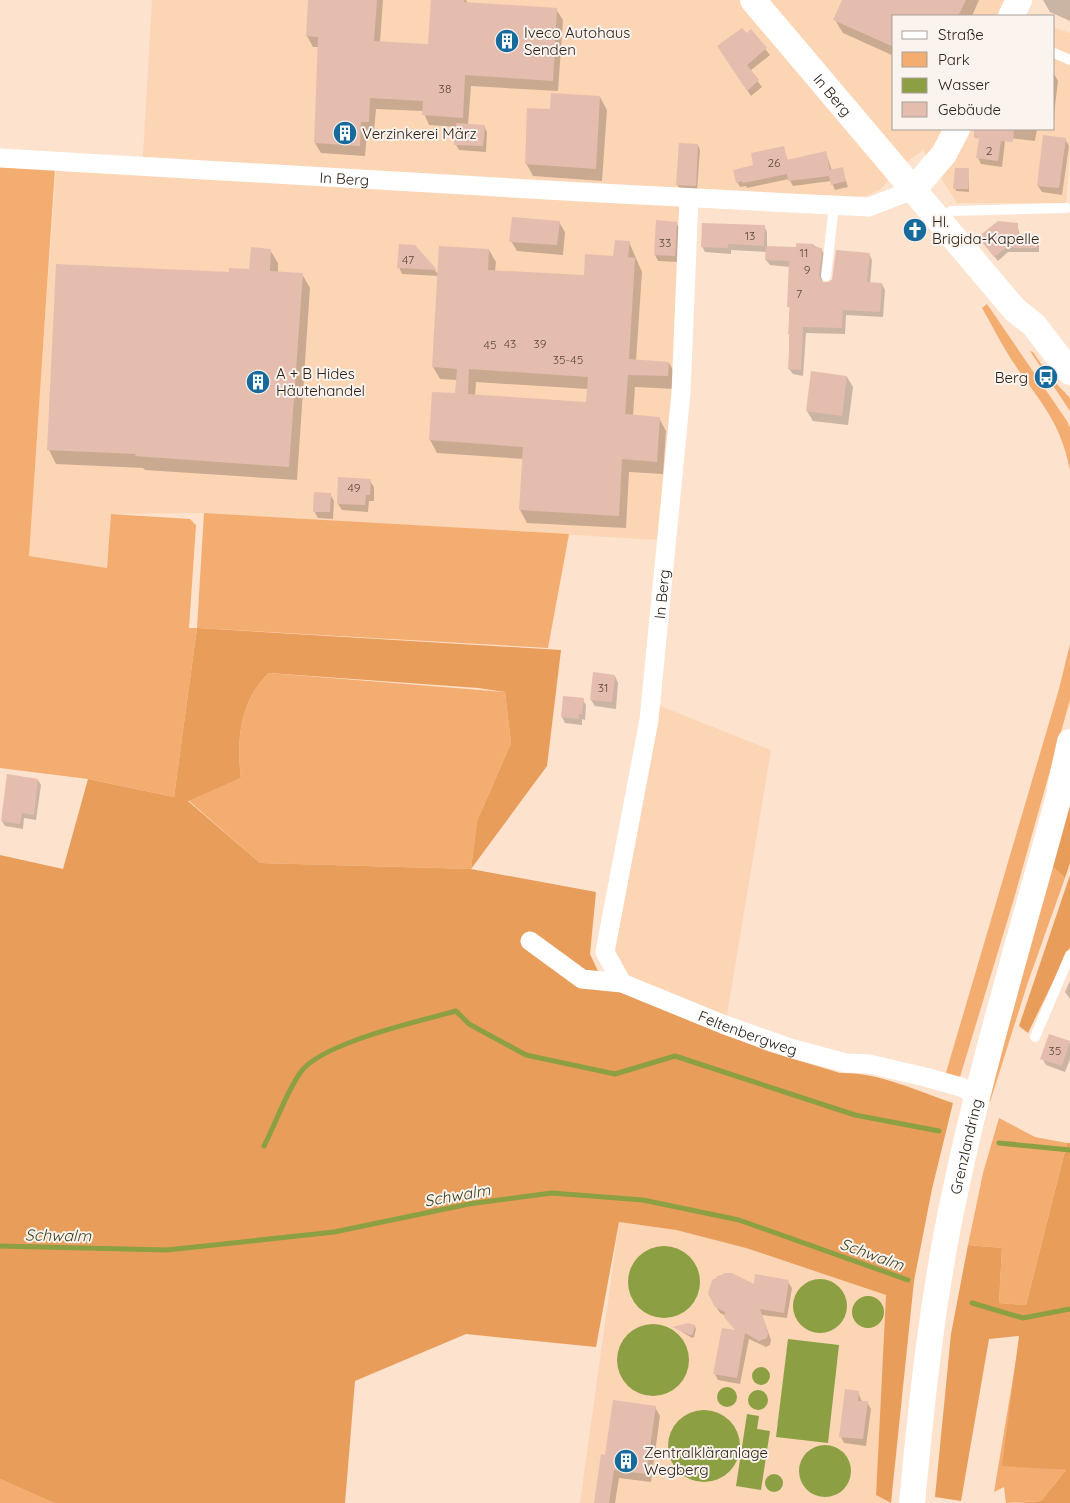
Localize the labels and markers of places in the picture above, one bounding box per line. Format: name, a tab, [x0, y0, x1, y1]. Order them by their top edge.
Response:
place label: Iveco Autohaus Senden	[524, 23, 630, 59]
building icon: Iveco Autohaus Senden	[494, 28, 520, 54]
building icon: Verzinkerei März	[332, 120, 358, 146]
place label: Verzinkerei März	[362, 124, 477, 143]
place label: Hl. Brigida-Kapelle	[932, 212, 1039, 248]
church icon: Hl. Brigida-Kapelle	[902, 217, 928, 243]
place label: A + B Hides Häutehandel	[276, 364, 365, 400]
bus stop icon: Berg	[1033, 364, 1059, 390]
place label: Berg	[995, 368, 1028, 387]
building icon: A + B Hides Häutehandel	[245, 369, 271, 395]
place label: Zentralkläranlage Wegberg	[644, 1443, 768, 1479]
building icon: Zentralkläranlage Wegberg	[613, 1448, 639, 1474]

